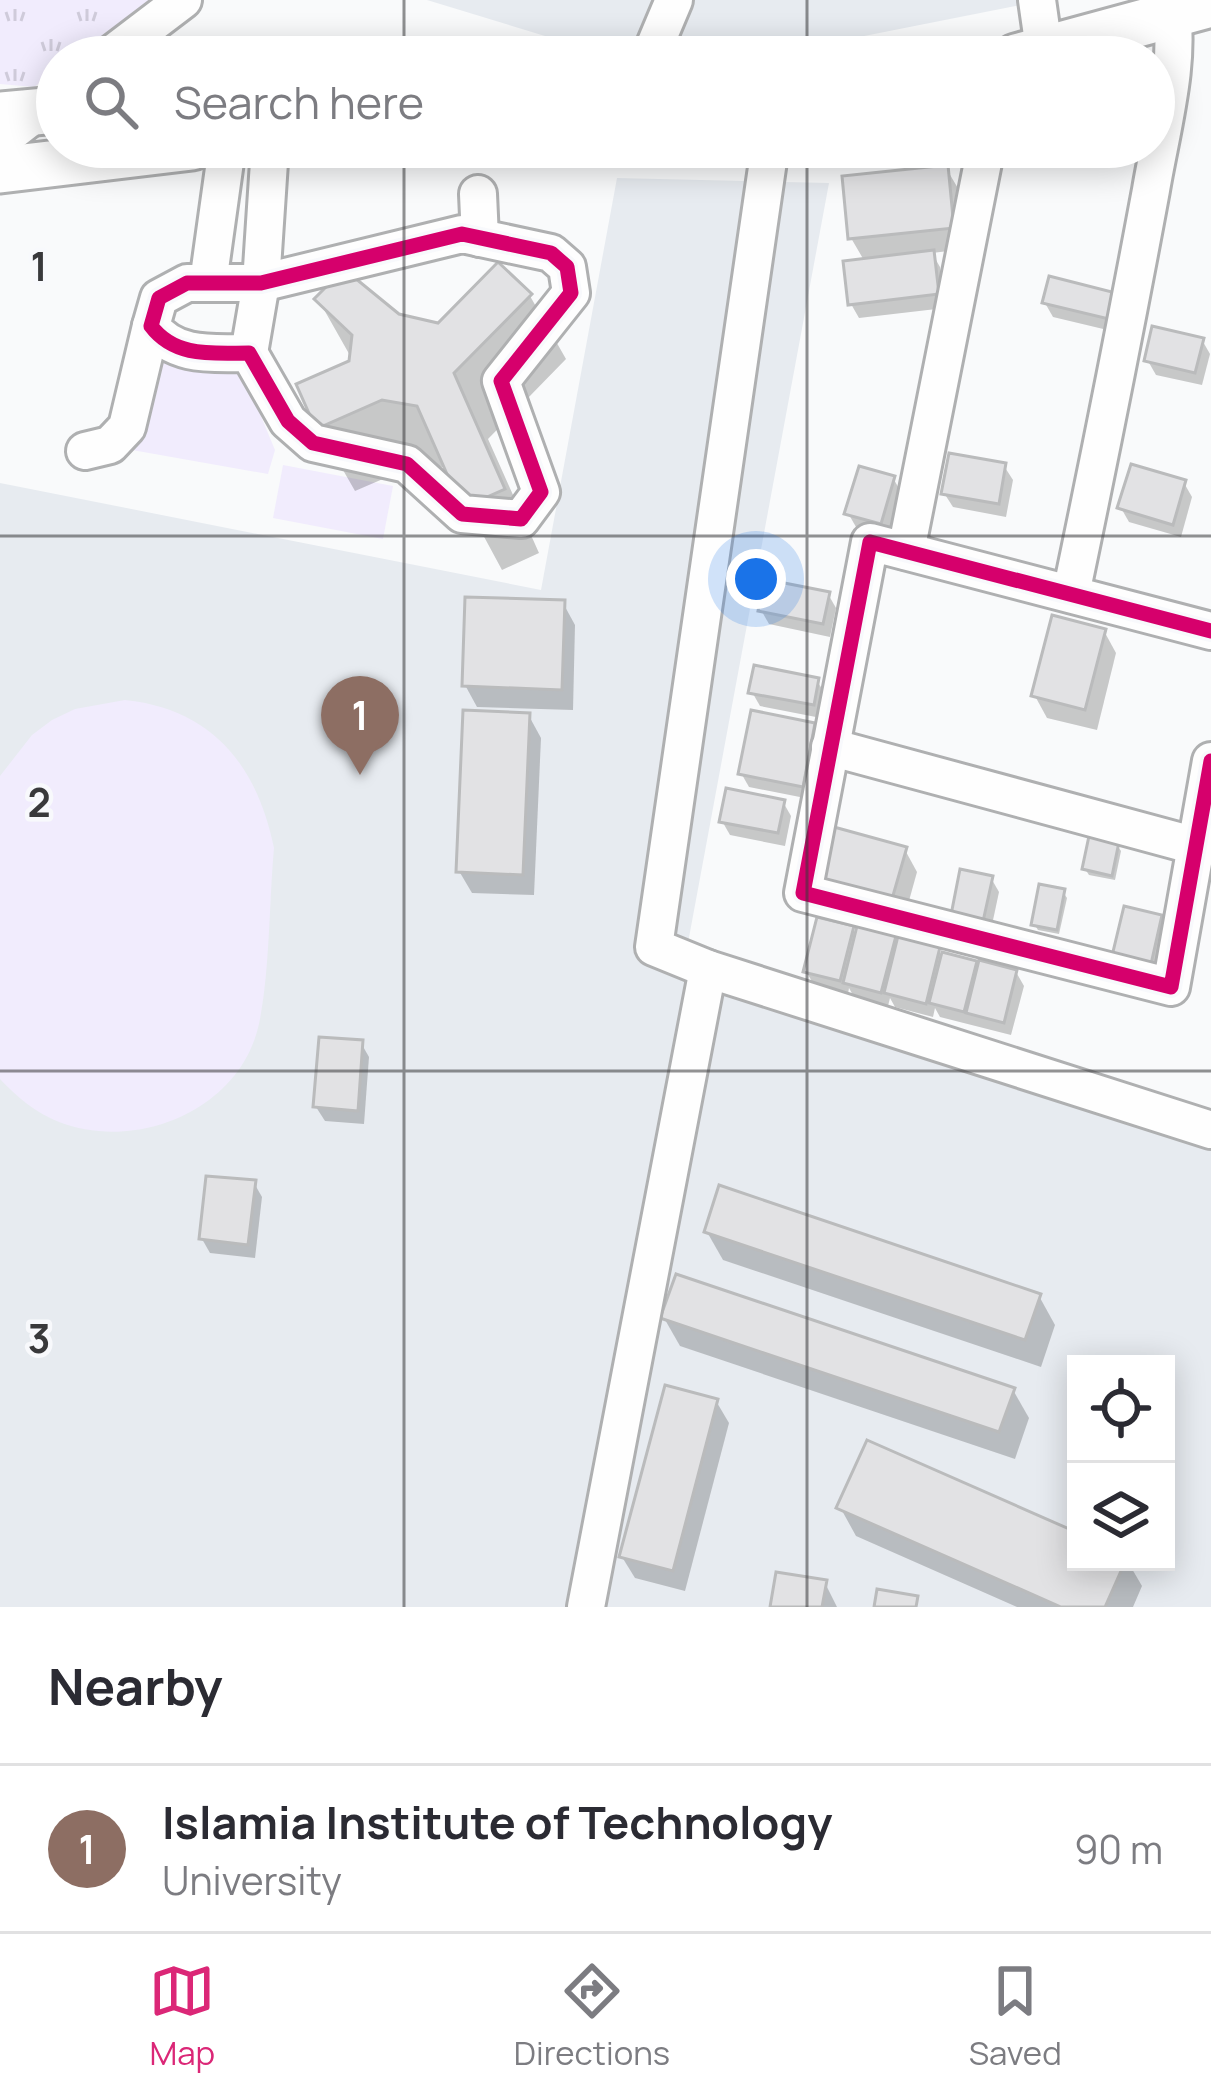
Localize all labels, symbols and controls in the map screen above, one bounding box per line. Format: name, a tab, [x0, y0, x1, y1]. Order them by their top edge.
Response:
search box	[36, 36, 1175, 168]
icon: search	[78, 69, 144, 135]
text: Search here	[174, 71, 424, 133]
text: 1	[30, 239, 48, 293]
your location	[726, 549, 786, 609]
pin: 1	[321, 676, 399, 775]
text: 2	[27, 775, 51, 829]
text: 3	[28, 1311, 50, 1365]
map controls	[1067, 1355, 1175, 1571]
button: locate	[1067, 1355, 1175, 1463]
button: layers	[1067, 1463, 1175, 1571]
text: Nearby	[48, 1651, 223, 1720]
text: Islamia Institute of Technology	[162, 1791, 832, 1853]
text: 1	[78, 1822, 96, 1876]
text: 90 m	[1074, 1822, 1163, 1876]
text: University	[162, 1853, 342, 1907]
tab: Map	[149, 1958, 215, 2075]
tab: Directions	[514, 1958, 670, 2075]
tab: Saved	[969, 1958, 1062, 2075]

